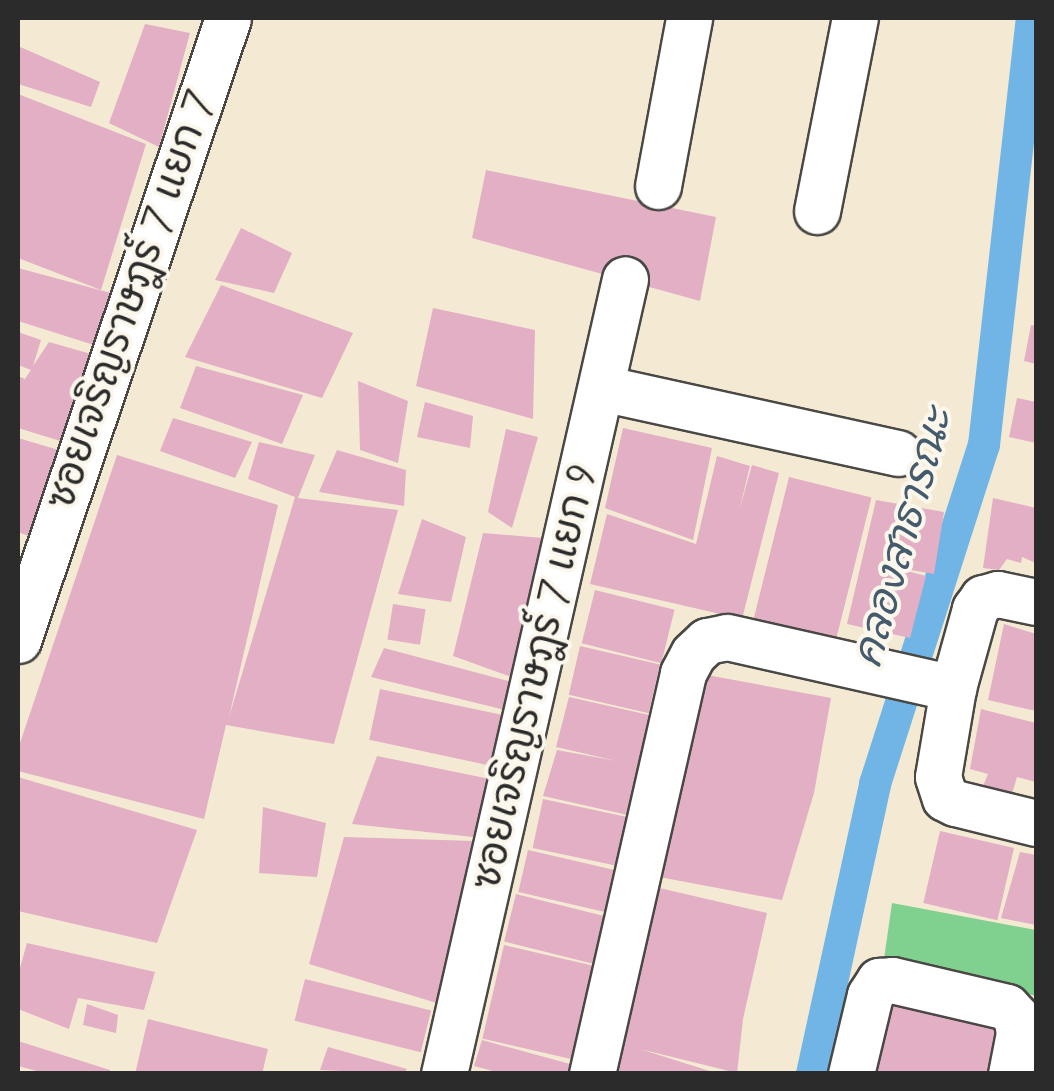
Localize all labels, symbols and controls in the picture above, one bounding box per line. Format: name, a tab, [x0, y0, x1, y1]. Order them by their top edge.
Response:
street label: ซอยเจริญราษฎร์ 7 แยก 7	[38, 84, 226, 516]
water label: คลองสาธารณะ	[844, 403, 966, 673]
street label: ซอยเจริญราษฎร์ 7 แยก 9	[464, 459, 608, 895]

